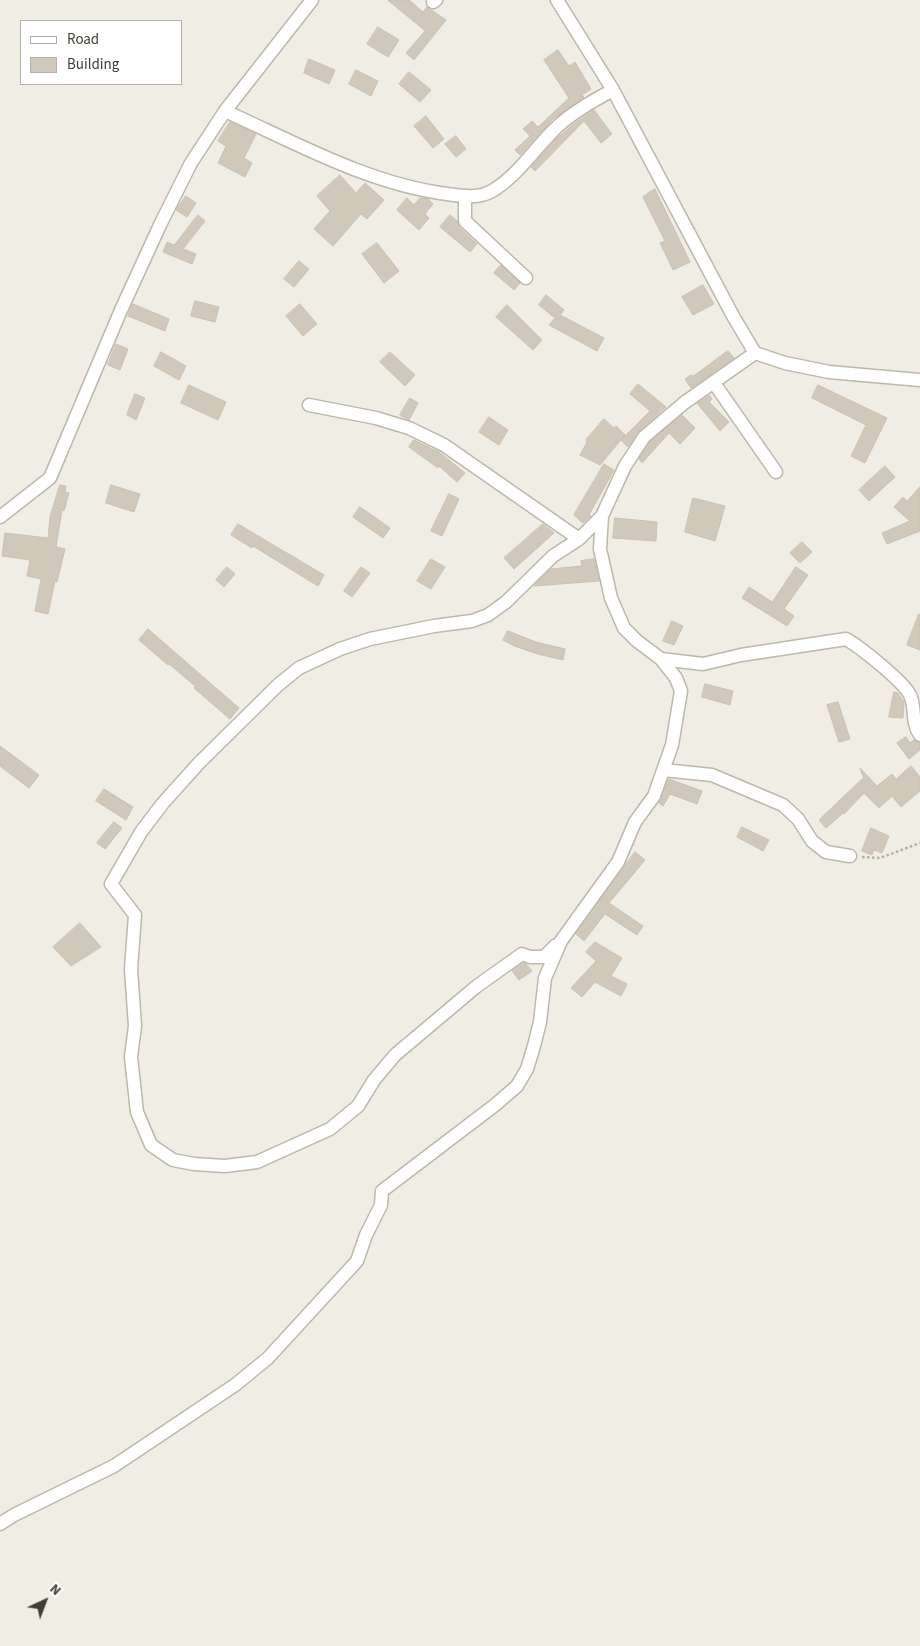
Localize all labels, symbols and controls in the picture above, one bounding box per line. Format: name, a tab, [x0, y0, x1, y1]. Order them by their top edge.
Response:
legend	[20, 20, 182, 85]
text: Road	[67, 29, 99, 50]
text: Building	[67, 54, 119, 75]
north arrow	[20, 1576, 70, 1626]
text: N	[45, 1580, 65, 1601]

